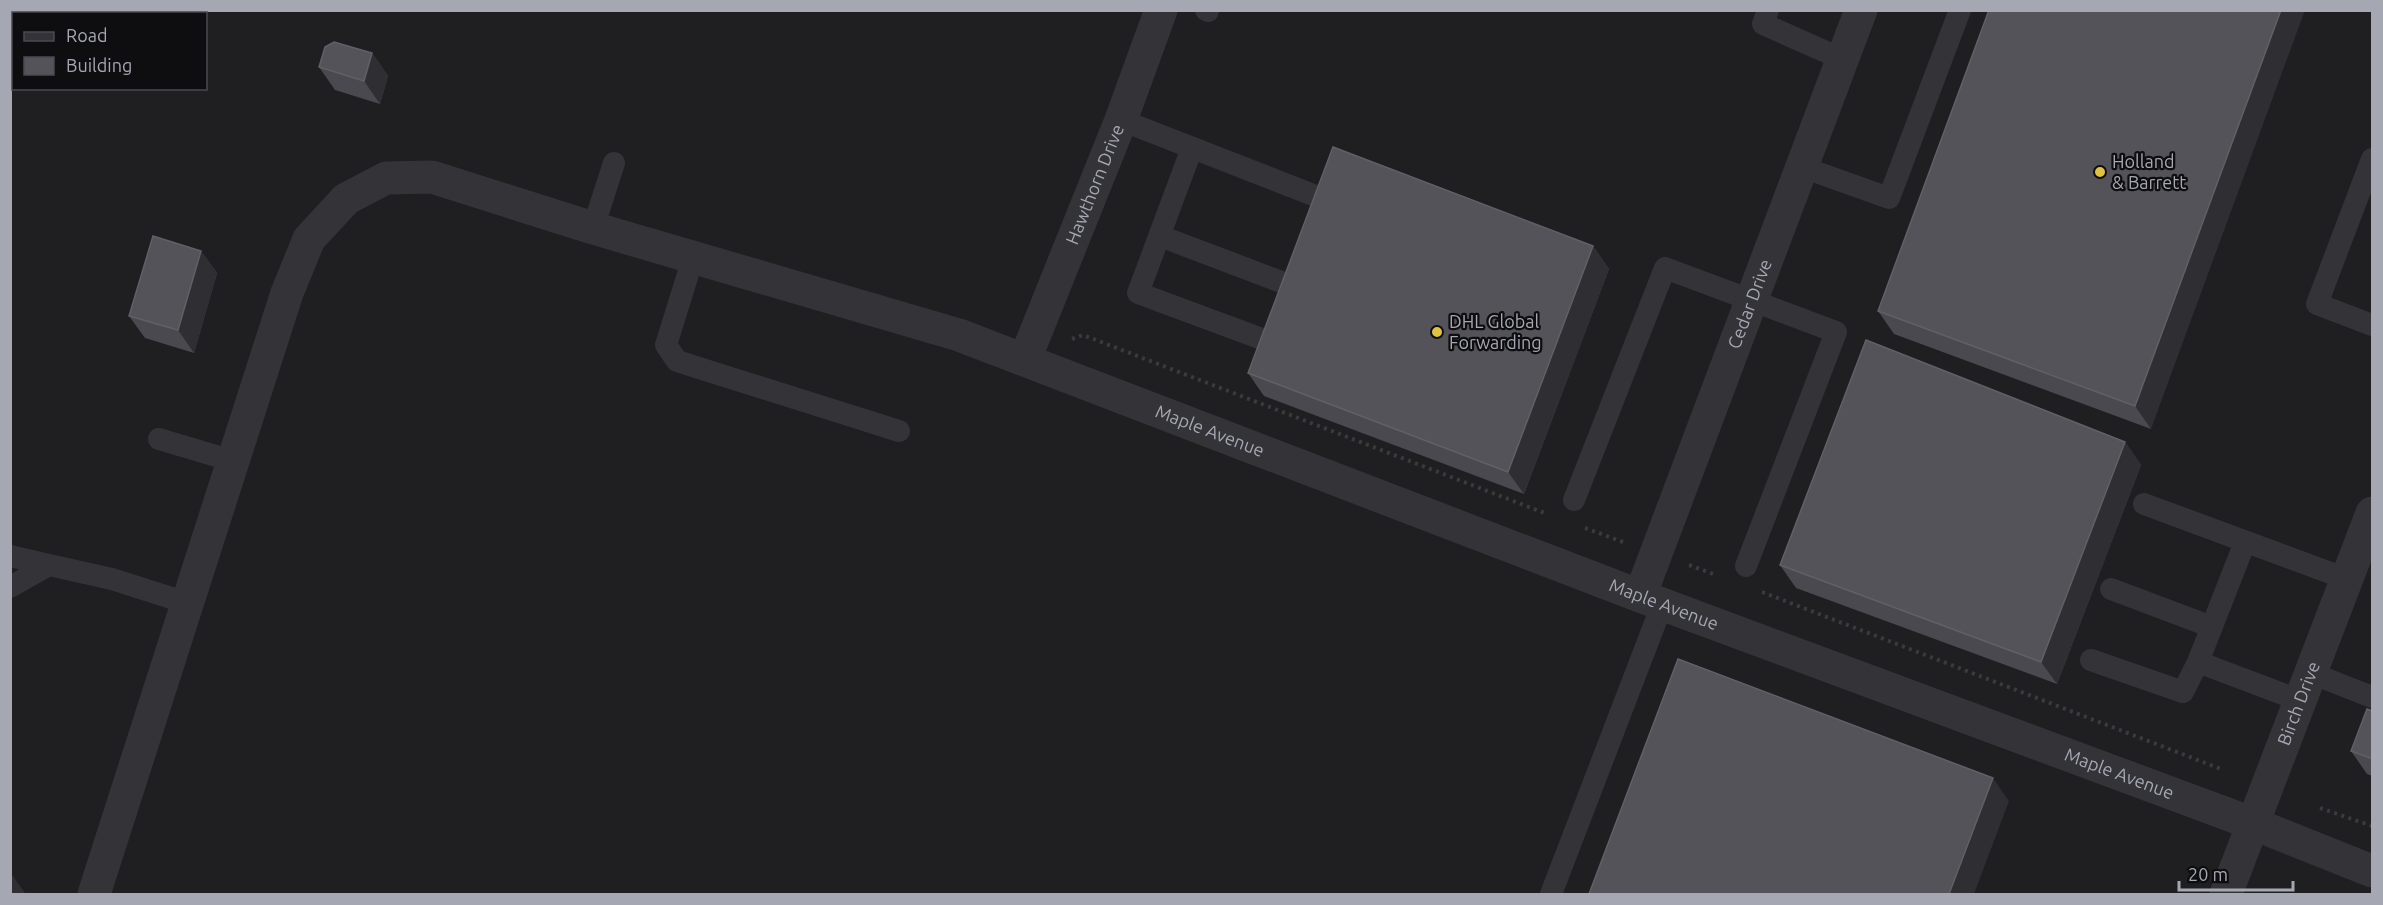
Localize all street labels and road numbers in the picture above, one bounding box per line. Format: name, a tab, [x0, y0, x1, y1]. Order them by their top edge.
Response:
street label: Hawthorn Drive	[1061, 121, 1127, 247]
street label: Cedar Drive	[1723, 256, 1775, 351]
street label: Maple Avenue	[1153, 400, 1267, 460]
street label: Maple Avenue	[1607, 574, 1721, 633]
street label: Birch Drive	[2273, 658, 2323, 748]
street label: Maple Avenue	[2062, 744, 2177, 802]

